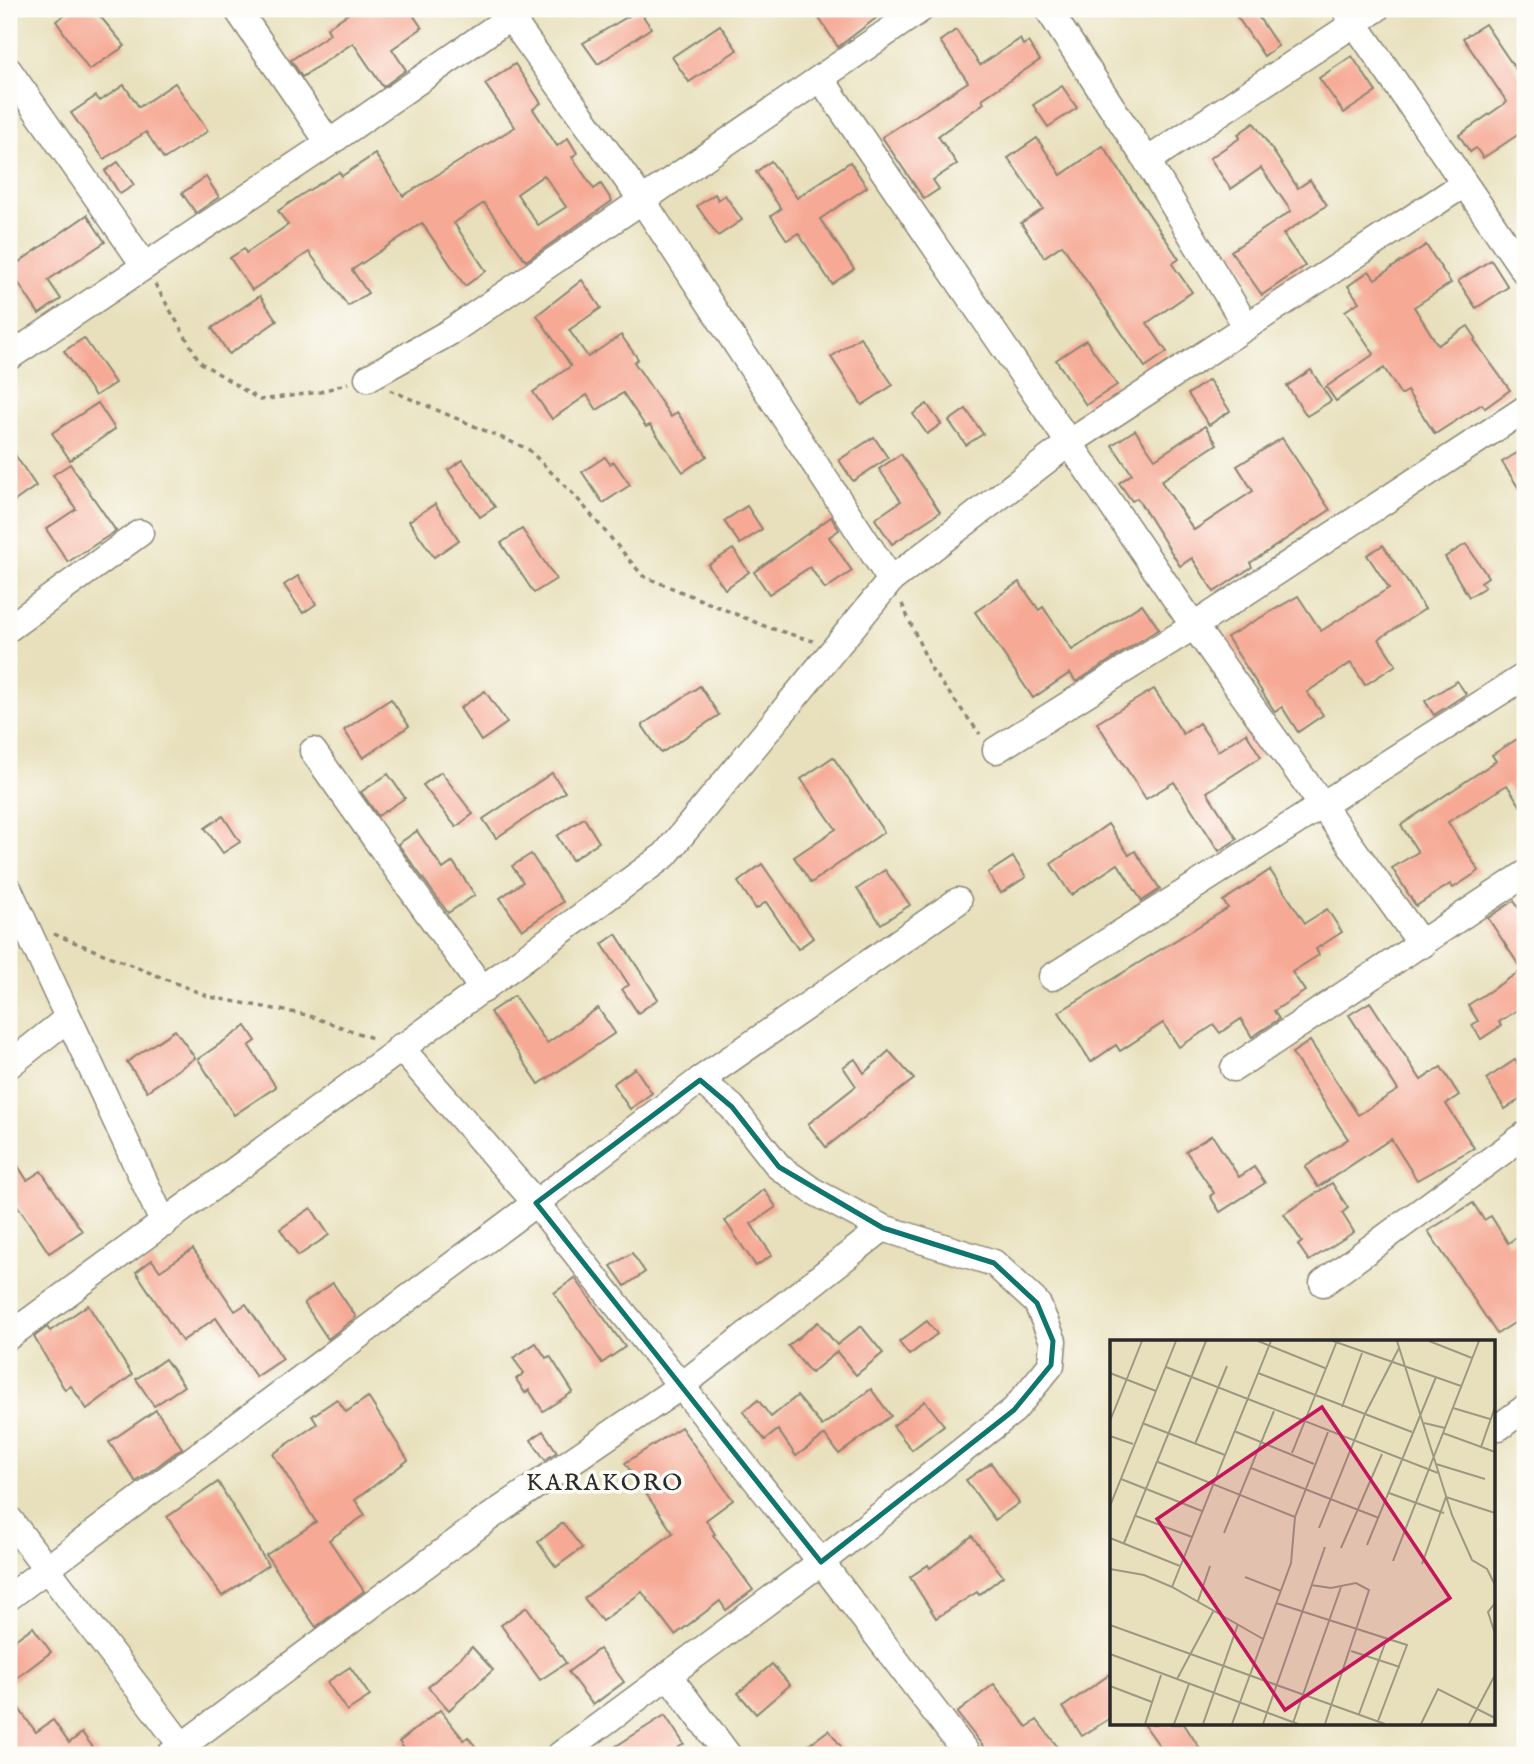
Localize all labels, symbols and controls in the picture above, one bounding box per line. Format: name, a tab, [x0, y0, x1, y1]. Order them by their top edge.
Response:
inset map	[1110, 1340, 1496, 1726]
district label: KARAKORO	[526, 1468, 684, 1499]

